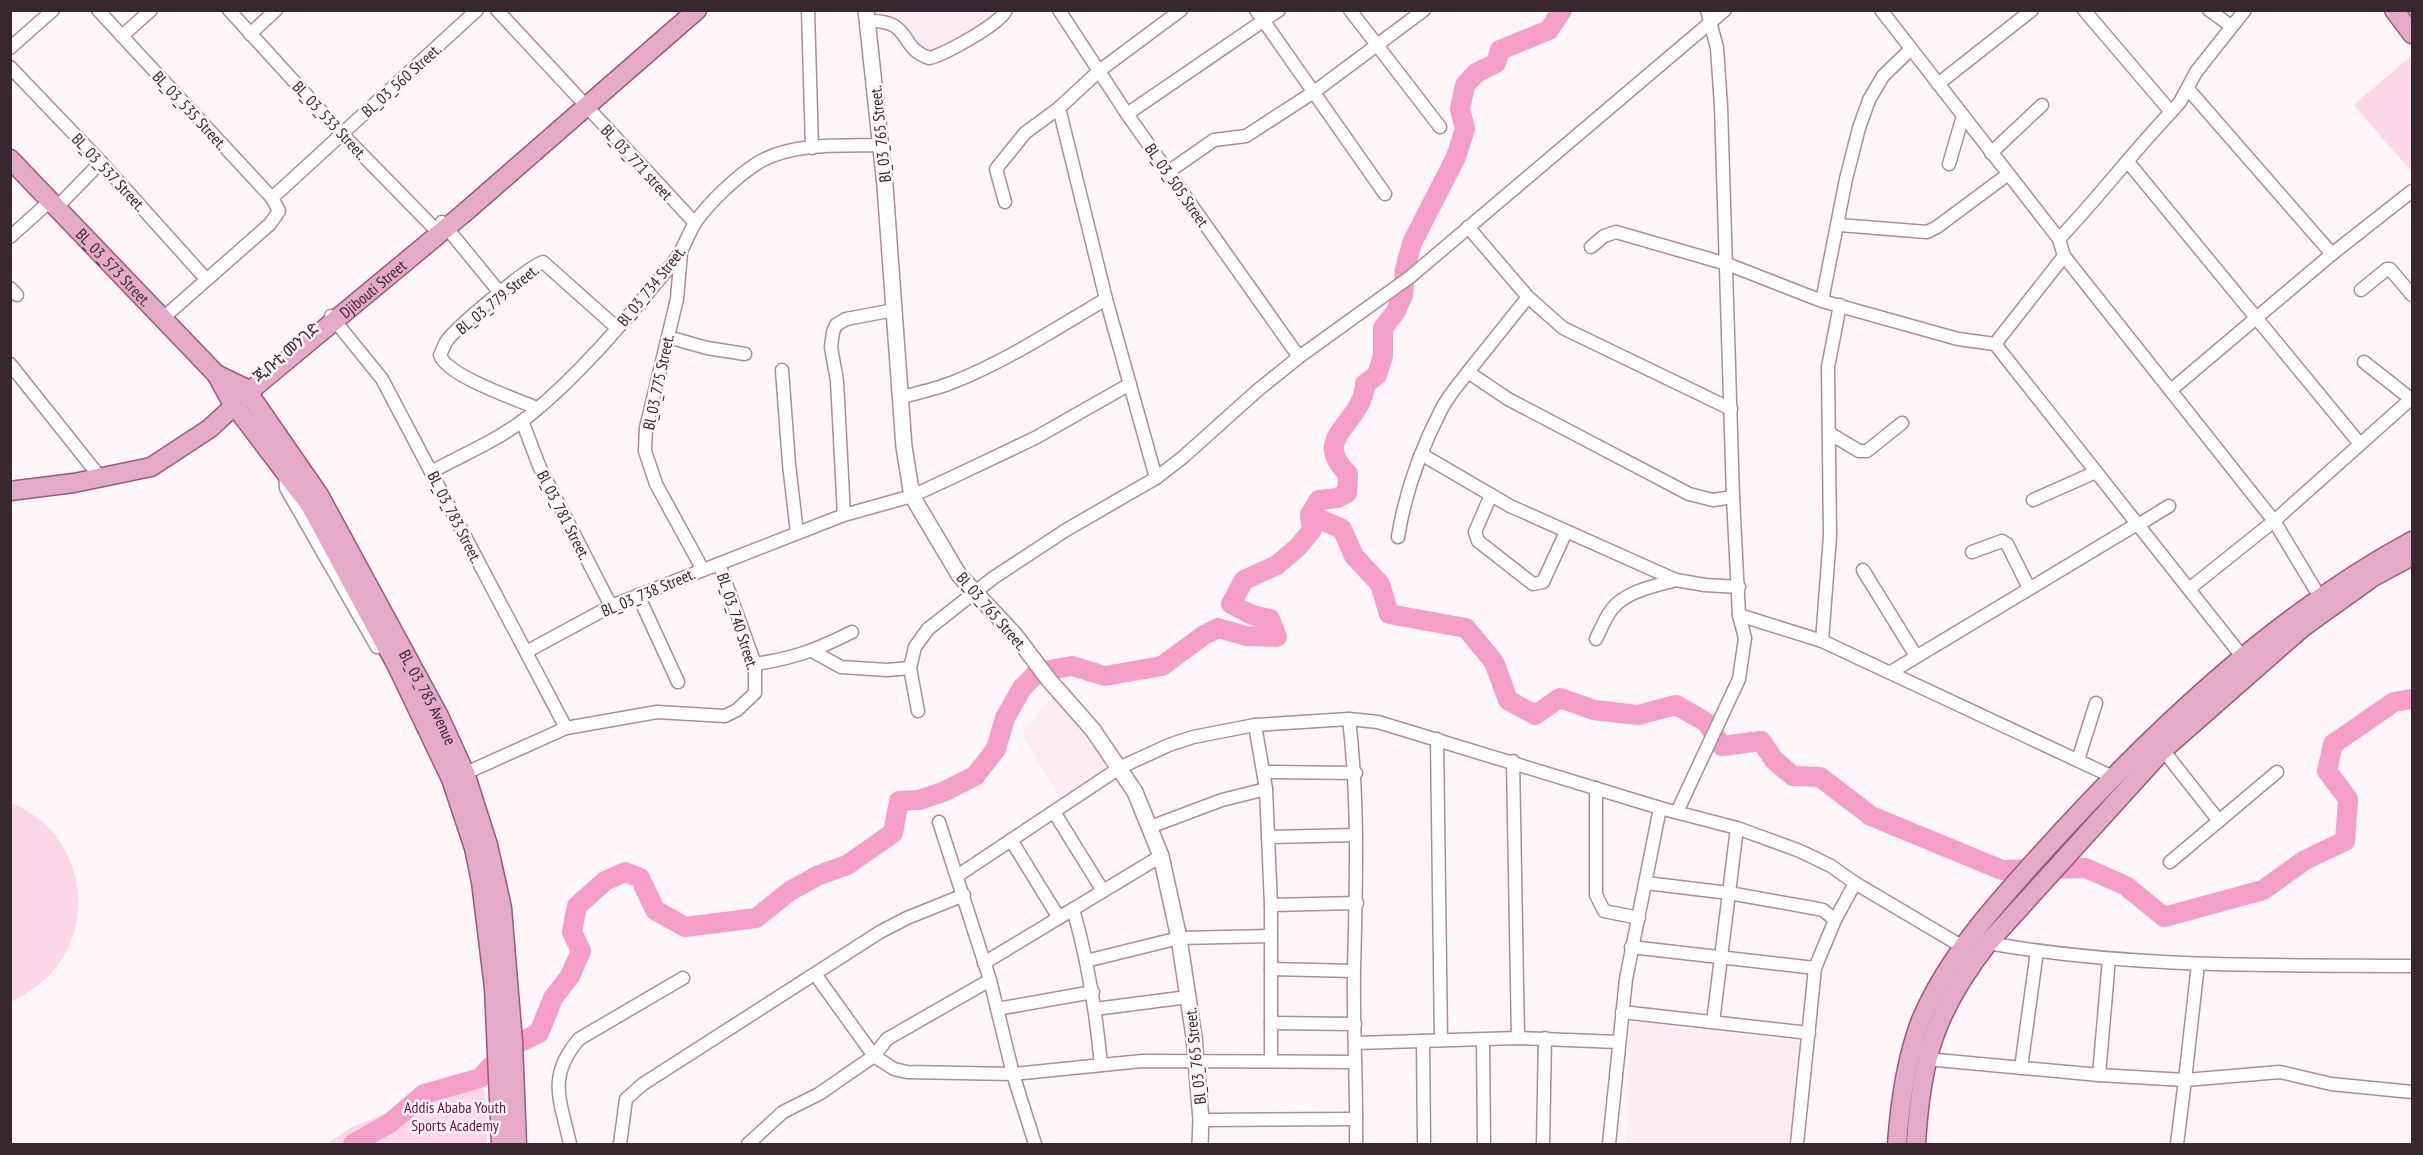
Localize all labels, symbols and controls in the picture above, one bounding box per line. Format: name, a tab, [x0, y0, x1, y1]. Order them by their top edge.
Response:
street label: BL_03_560 Street.	[357, 39, 445, 121]
street label: BL_03_535 Street.	[149, 67, 232, 154]
street label: BL_03_533 Street.	[289, 77, 372, 164]
street label: Bl_03_765 Street.	[865, 84, 895, 183]
street label: BL_03_771 street	[597, 120, 677, 204]
street label: BL_03_537 Street.	[68, 129, 150, 215]
street label: BL_03_505 Street	[1141, 139, 1213, 231]
street label: BL_03_573 Street.	[72, 224, 156, 311]
street label: Bl_03_734 Street.	[613, 242, 689, 330]
street label: Djibouti Street	[335, 255, 411, 322]
street label: BL_03_779 Street.	[452, 260, 542, 338]
street label: ጂቡቲ መንገድ	[249, 317, 324, 386]
street label: Bl_03_775 Street.	[638, 332, 678, 432]
street label: Bl_03_781 Street.	[533, 467, 595, 563]
street label: BL_03_783 Street.	[423, 468, 487, 566]
street label: BL_03_738 Street.	[598, 563, 698, 621]
street label: Bl_03_765 Street.	[953, 568, 1032, 654]
street label: BL_03_740 Street.	[713, 570, 763, 672]
street label: BL_03_785 Avenue	[395, 646, 461, 748]
street label: Bl_03_765 Street.	[1180, 1006, 1210, 1105]
park label: Addis Ababa Youth Sports Academy	[404, 1097, 506, 1135]

